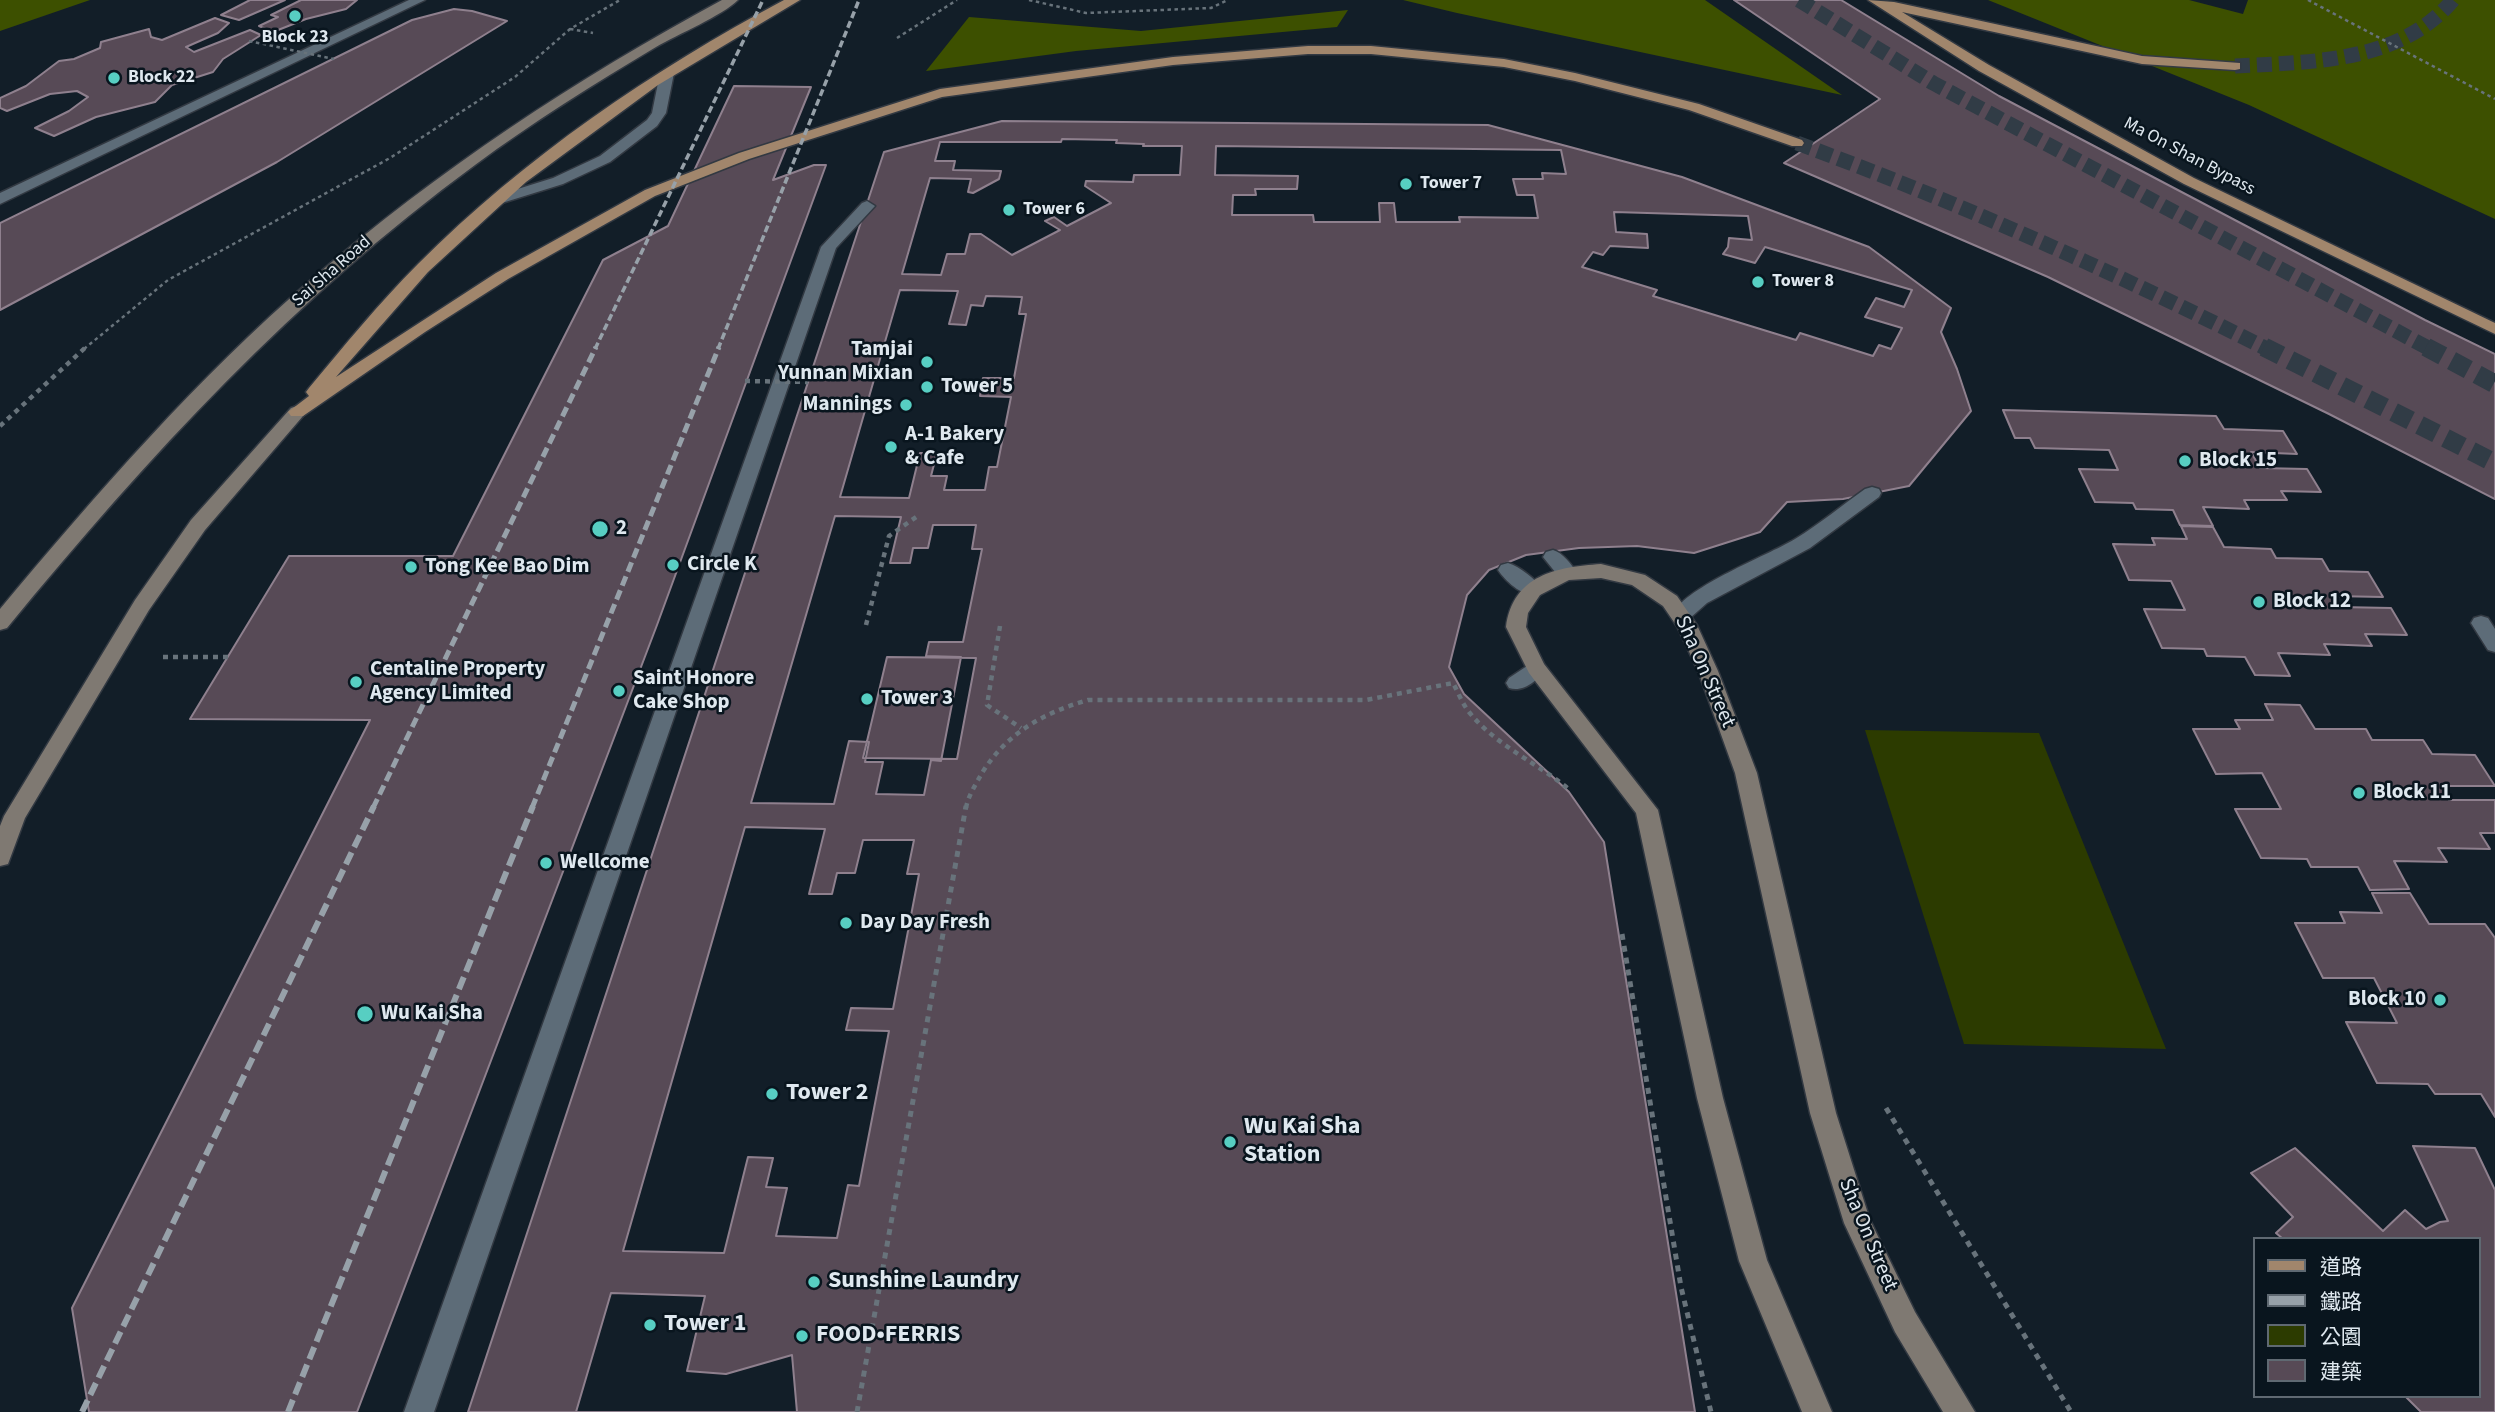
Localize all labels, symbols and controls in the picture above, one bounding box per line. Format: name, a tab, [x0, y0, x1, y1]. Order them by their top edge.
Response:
marker: Block 23	[287, 8, 303, 24]
place label: Block 23	[262, 27, 328, 49]
place label: Block 22	[128, 67, 195, 89]
marker: Block 22	[106, 70, 122, 86]
street label: Ma On Shan Bypass	[2120, 113, 2258, 201]
place label: Tower 7	[1420, 173, 1482, 195]
marker: Tower 7	[1398, 176, 1414, 192]
place label: Tower 6	[1023, 199, 1085, 221]
marker: Tower 6	[1001, 202, 1017, 218]
street label: Sai Sha Road	[288, 232, 376, 312]
place label: Tower 8	[1772, 271, 1834, 293]
marker: Tower 8	[1750, 274, 1766, 290]
place label: Tamjai Yunnan Mixian	[778, 337, 913, 387]
marker: Tamjai Yunnan Mixian	[919, 354, 935, 370]
place label: Tower 5	[941, 374, 1013, 400]
marker: Tower 5	[919, 379, 935, 395]
place label: Mannings	[803, 392, 892, 418]
marker: Mannings	[898, 397, 914, 413]
place label: A-1 Bakery & Cafe	[905, 422, 1004, 472]
marker: A-1 Bakery & Cafe	[883, 439, 899, 455]
place label: Block 15	[2199, 448, 2277, 474]
marker: Block 15	[2177, 453, 2193, 469]
place label: 2	[616, 516, 627, 542]
marker: 2	[590, 519, 610, 539]
place label: Circle K	[687, 552, 757, 578]
place label: Tong Kee Bao Dim	[425, 554, 589, 580]
marker: Circle K	[665, 557, 681, 573]
marker: Tong Kee Bao Dim	[403, 559, 419, 575]
place label: Block 12	[2273, 589, 2351, 615]
marker: Block 12	[2251, 594, 2267, 610]
street label: Sha On Street	[1668, 612, 1740, 732]
place label: Centaline Property Agency Limited	[370, 657, 545, 707]
place label: Saint Honore Cake Shop	[633, 666, 754, 716]
marker: Centaline Property Agency Limited	[348, 674, 364, 690]
marker: Saint Honore Cake Shop	[611, 683, 627, 699]
place label: Tower 3	[881, 686, 953, 712]
marker: Tower 3	[859, 691, 875, 707]
place label: Block 11	[2373, 780, 2451, 806]
marker: Block 11	[2351, 785, 2367, 801]
place label: Wellcome	[560, 850, 650, 876]
marker: Wellcome	[538, 855, 554, 871]
place label: Day Day Fresh	[860, 910, 990, 936]
marker: Day Day Fresh	[838, 915, 854, 931]
place label: Block 10	[2348, 987, 2426, 1013]
marker: Block 10	[2432, 992, 2448, 1008]
place label: Wu Kai Sha	[381, 1001, 483, 1027]
marker: Wu Kai Sha	[355, 1004, 375, 1024]
place label: Tower 2	[786, 1080, 869, 1108]
marker: Tower 2	[764, 1086, 780, 1102]
place label: Wu Kai Sha Station	[1244, 1114, 1360, 1170]
marker: Wu Kai Sha Station	[1222, 1134, 1238, 1150]
street label: Sha On Street	[1832, 1175, 1902, 1295]
legend	[2254, 1237, 2481, 1398]
text: 道路	[2320, 1252, 2362, 1282]
place label: Sunshine Laundry	[828, 1268, 1019, 1296]
marker: Sunshine Laundry	[806, 1274, 822, 1290]
text: 鐵路	[2320, 1287, 2362, 1317]
place label: Tower 1	[664, 1311, 747, 1339]
marker: Tower 1	[642, 1317, 658, 1333]
place label: FOOD•FERRIS	[816, 1322, 960, 1350]
text: 公園	[2320, 1322, 2362, 1352]
marker: FOOD•FERRIS	[794, 1328, 810, 1344]
text: 建築	[2320, 1357, 2362, 1387]

